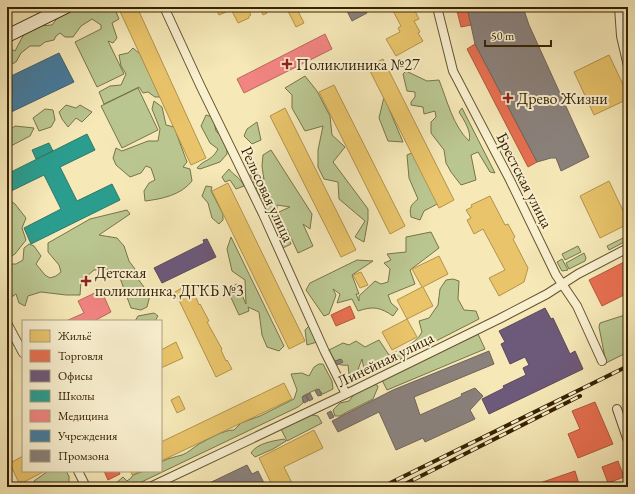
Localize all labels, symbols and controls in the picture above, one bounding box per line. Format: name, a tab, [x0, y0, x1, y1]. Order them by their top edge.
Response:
scale bar	[485, 22, 551, 48]
text: 50 m	[491, 28, 515, 44]
place label: Поликлиника №27	[296, 54, 420, 75]
marker: Поликлиника №27	[281, 58, 293, 70]
place label: Древо Жизни	[517, 88, 608, 109]
marker: Древо Жизни	[502, 92, 514, 104]
street label: Брестская улица	[491, 129, 558, 232]
street label: Рельсовая улица	[236, 143, 299, 246]
place label: Детская поликлинка, ДГКБ №3	[95, 262, 244, 301]
marker: Детская поликлинка, ДГКБ №3	[80, 275, 92, 287]
legend	[22, 320, 162, 472]
street label: Линейная улица	[333, 327, 438, 392]
text: Жильё	[57, 328, 92, 344]
text: Торговля	[58, 348, 104, 364]
text: Офисы	[58, 368, 93, 384]
text: Школы	[58, 388, 95, 404]
text: Медицина	[58, 408, 109, 424]
text: Учреждения	[57, 428, 118, 444]
text: Промзона	[58, 448, 109, 464]

